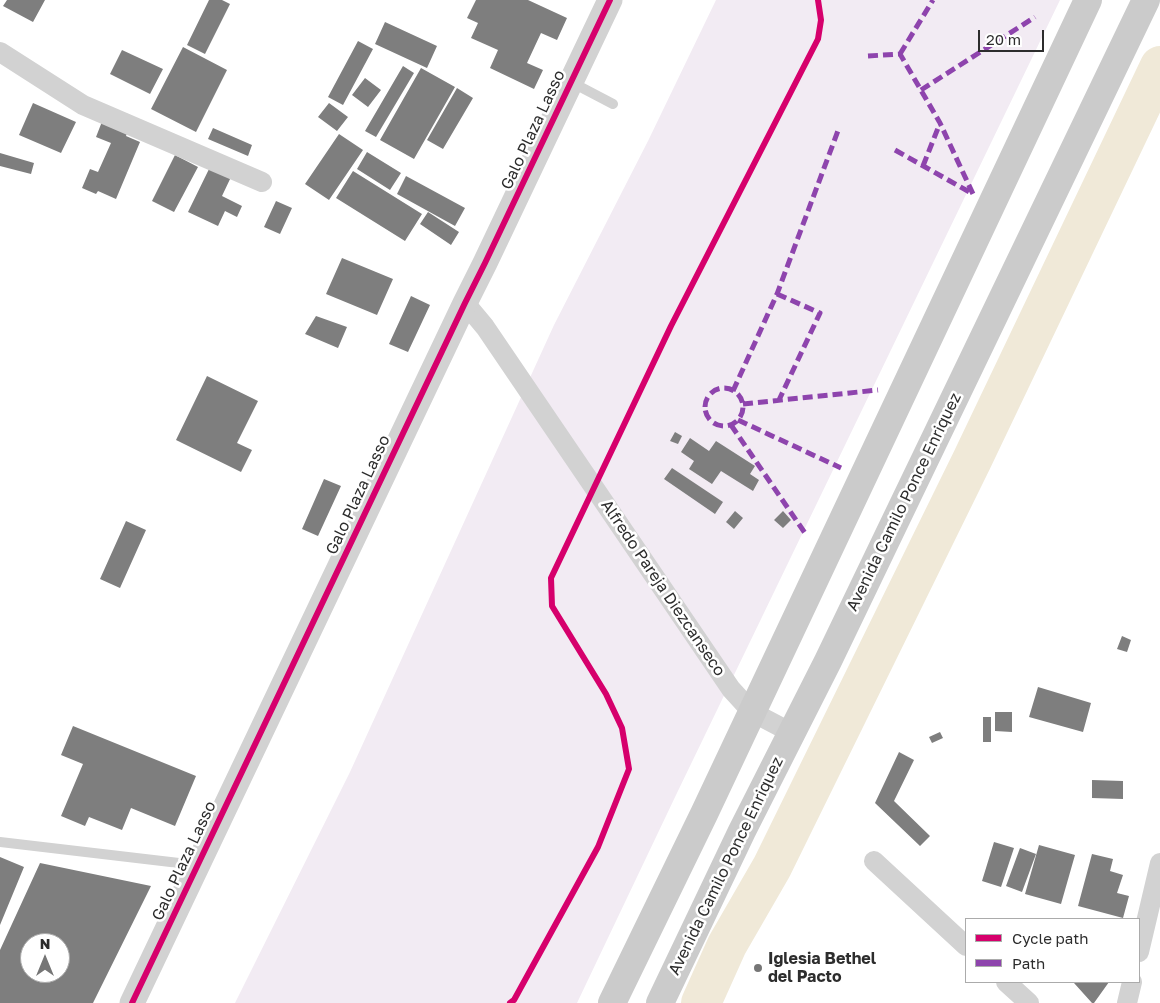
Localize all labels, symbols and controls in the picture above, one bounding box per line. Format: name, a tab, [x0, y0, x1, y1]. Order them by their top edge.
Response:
scale bar	[980, 20, 1046, 52]
text: 20 m	[986, 30, 1021, 48]
street label: Galo Plaza Lasso	[497, 67, 569, 193]
street label: Avenida Camilo Ponce Enriquez	[843, 390, 965, 614]
street label: Galo Plaza Lasso	[322, 432, 394, 558]
street label: Alfredo Pareja Diezcanseco	[597, 496, 729, 680]
street label: Avenida Camilo Ponce Enriquez	[665, 754, 787, 978]
street label: Galo Plaza Lasso	[148, 798, 220, 924]
legend	[965, 918, 1140, 983]
text: Cycle path	[1012, 929, 1088, 947]
north arrow	[20, 933, 70, 983]
text: N	[40, 935, 50, 952]
place label: Iglesia Bethel del Pacto	[768, 949, 876, 987]
text: Path	[1012, 954, 1045, 972]
marker: Iglesia Bethel del Pacto	[752, 962, 764, 974]

